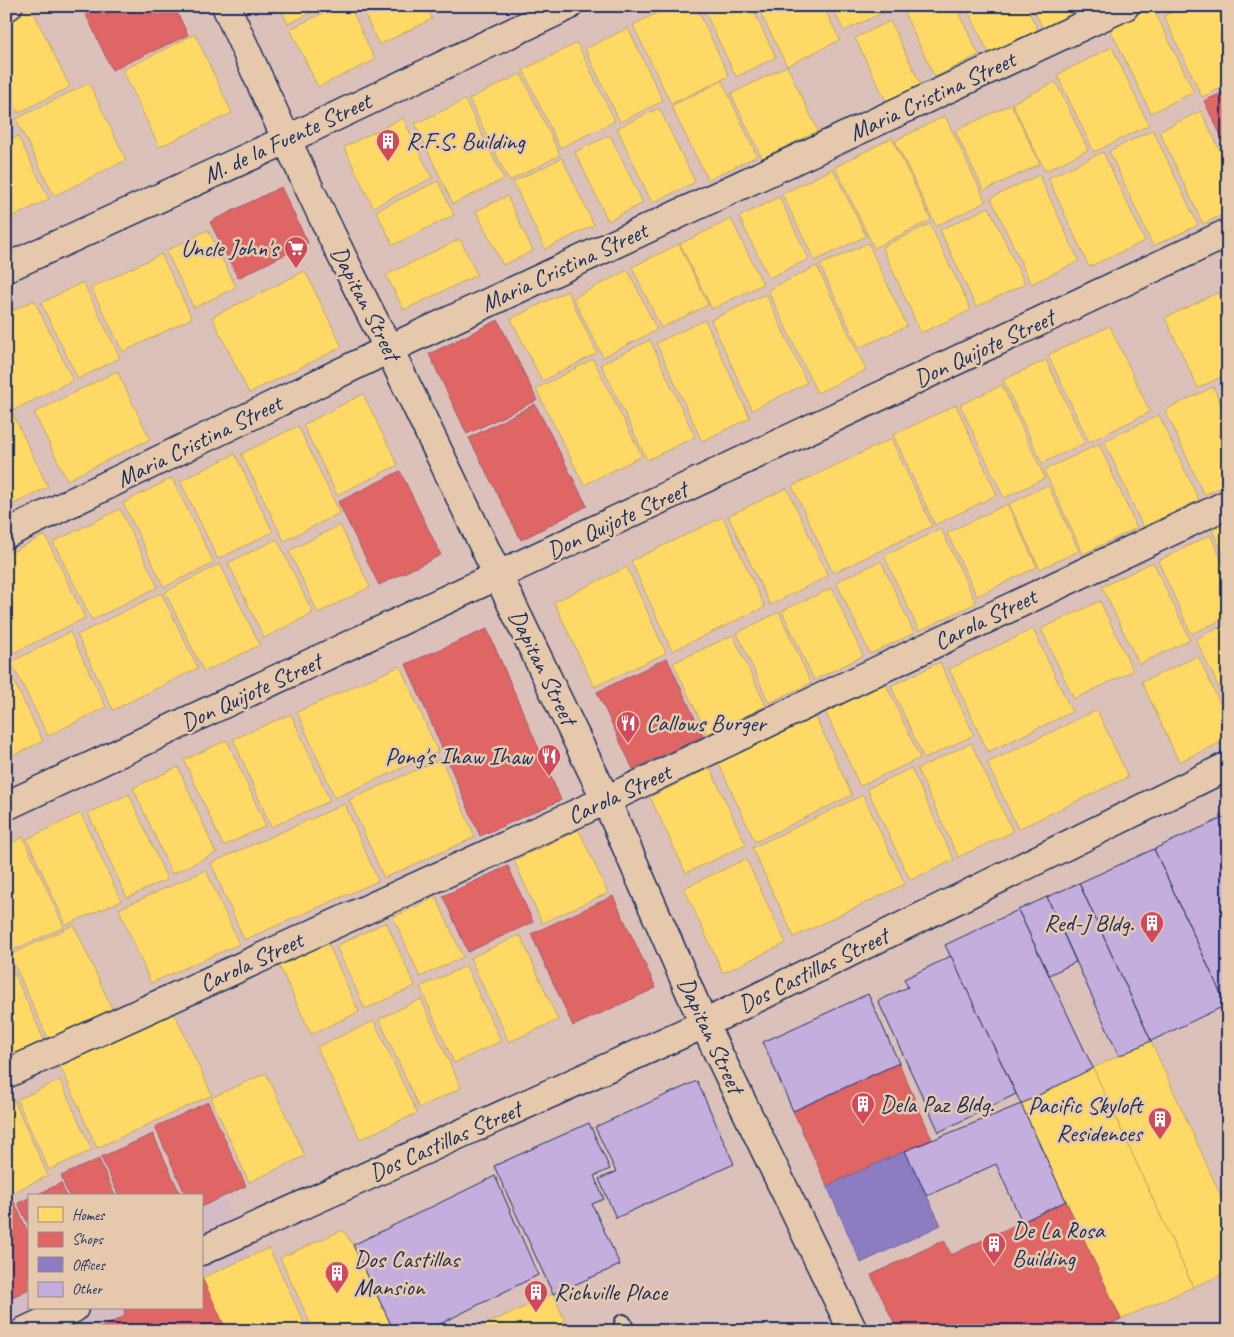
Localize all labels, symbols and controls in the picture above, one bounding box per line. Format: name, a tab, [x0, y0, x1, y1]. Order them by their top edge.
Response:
street label: Maria Cristina Street	[844, 43, 1022, 148]
street label: M. de la Fuente Street	[198, 85, 378, 190]
place label: R.F.S. Building	[406, 126, 526, 156]
building icon: R.F.S. Building	[375, 128, 401, 162]
street label: Maria Cristina Street	[476, 214, 654, 319]
place label: Uncle John's	[181, 233, 281, 263]
supermarket icon: Uncle John's	[283, 235, 309, 269]
street label: Dapitan Street	[324, 241, 409, 368]
street label: Don Quijote Street	[909, 301, 1062, 394]
street label: Maria Cristina Street	[111, 387, 288, 494]
street label: Don Quijote Street	[542, 473, 695, 566]
street label: Carola Street	[929, 580, 1043, 657]
street label: Dapitan Street	[502, 604, 585, 732]
street label: Don Quijote Street	[176, 645, 329, 738]
place label: Callows Burger	[646, 708, 768, 738]
restaurant icon: Callows Burger	[615, 710, 641, 744]
place label: Pong's Ihaw Ihaw	[385, 741, 534, 771]
restaurant icon: Pong's Ihaw Ihaw	[536, 743, 562, 777]
street label: Carola Street	[563, 756, 677, 831]
place label: Red-J Bldg.	[1044, 908, 1134, 938]
building icon: Red-J Bldg.	[1139, 910, 1165, 944]
street label: Dos Castillas Street	[733, 919, 896, 1019]
street label: Carola Street	[195, 924, 309, 999]
street label: Dapitan Street	[671, 972, 752, 1101]
place label: Dela Paz Bldg.	[880, 1089, 994, 1119]
place label: Pacific Skyloft Residences	[1028, 1090, 1144, 1148]
building icon: Dela Paz Bldg.	[850, 1091, 876, 1125]
street label: Dos Castillas Street	[364, 1093, 528, 1188]
building icon: Pacific Skyloft Residences	[1147, 1106, 1173, 1140]
legend	[28, 1194, 202, 1310]
text: Homes	[72, 1206, 106, 1225]
place label: De La Rosa Building	[1012, 1215, 1106, 1273]
text: Shops	[72, 1230, 105, 1249]
building icon: De La Rosa Building	[981, 1231, 1007, 1265]
place label: Dos Castillas Mansion	[354, 1244, 461, 1302]
text: Offices	[72, 1256, 106, 1275]
building icon: Dos Castillas Mansion	[324, 1260, 350, 1294]
place label: Richville Place	[554, 1277, 669, 1307]
building icon: Richville Place	[523, 1279, 549, 1313]
text: Other	[72, 1280, 103, 1299]

